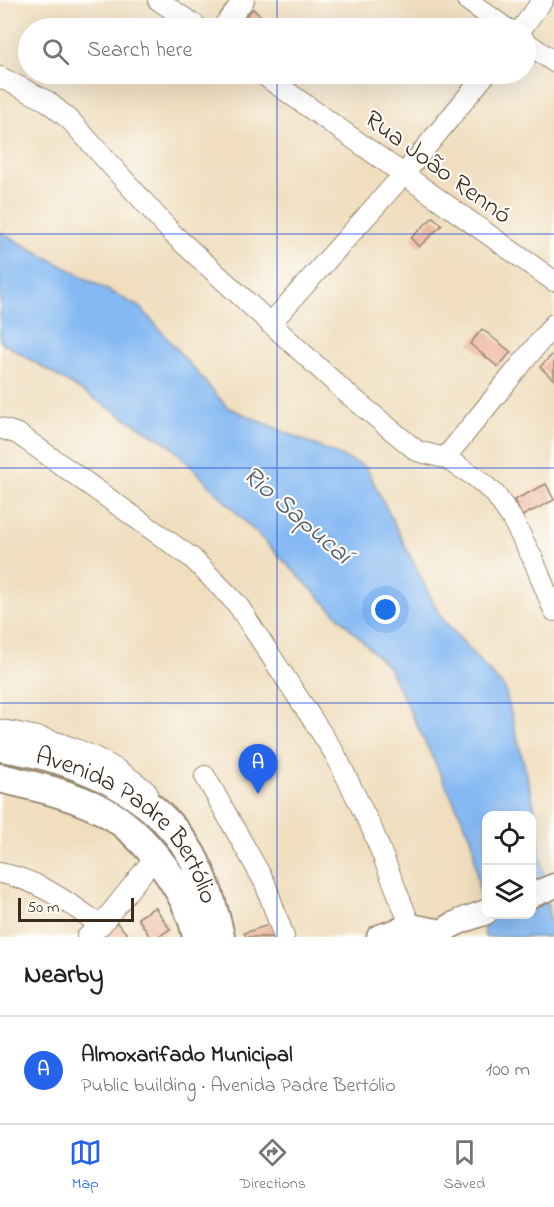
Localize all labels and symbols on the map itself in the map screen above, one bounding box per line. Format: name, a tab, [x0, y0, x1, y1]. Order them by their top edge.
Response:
street label: Rua João Rennó	[356, 102, 519, 235]
water label: Rio Sapucaí	[233, 457, 363, 577]
your location	[371, 595, 400, 624]
street label: Avenida Padre Bertólio	[31, 738, 226, 909]
pin: A	[238, 744, 278, 794]
scale bar	[18, 895, 134, 922]

